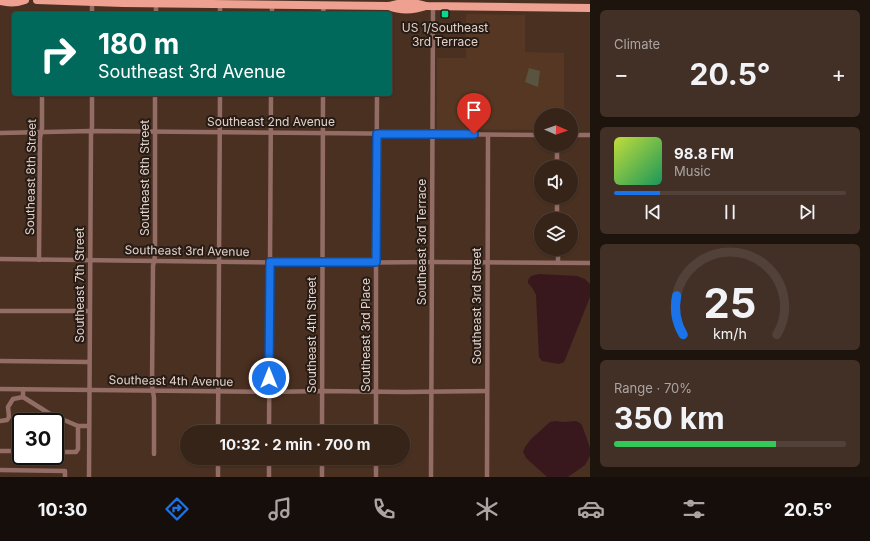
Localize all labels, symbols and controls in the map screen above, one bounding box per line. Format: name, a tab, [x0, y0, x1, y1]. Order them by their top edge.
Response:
marker: US 1/Southeast 3rd Terrace	[440, 9, 450, 19]
place label: US 1/Southeast 3rd Terrace	[402, 20, 488, 49]
text: 180 m	[98, 27, 179, 61]
icon: right	[32, 28, 84, 80]
text: Climate	[614, 36, 660, 52]
text: 20.5°	[690, 56, 770, 92]
text: Southeast 3rd Avenue	[98, 61, 286, 82]
text: −	[614, 61, 629, 87]
text: +	[831, 61, 846, 87]
pin	[457, 93, 491, 134]
icon: arrive	[463, 99, 485, 121]
north arrow	[534, 108, 578, 152]
map controls	[534, 108, 578, 256]
street label: Southeast 2nd Avenue	[207, 114, 335, 129]
street label: Southeast 8th Street	[22, 119, 39, 235]
street label: Southeast 6th Street	[137, 120, 152, 236]
text: 98.8 FM	[674, 144, 734, 163]
button: sound	[534, 160, 578, 204]
text: Music	[674, 163, 711, 179]
street label: Southeast 3rd Terrace	[414, 179, 429, 305]
icon: previous	[642, 201, 664, 223]
icon: pause	[719, 201, 741, 223]
icon: next	[796, 201, 818, 223]
button: layers	[534, 212, 578, 256]
street label: Southeast 7th Street	[72, 227, 87, 343]
street label: Southeast 3rd Avenue	[124, 242, 250, 259]
street label: Southeast 3rd Street	[469, 248, 484, 364]
street label: Southeast 4th Street	[304, 277, 319, 393]
street label: Southeast 3rd Place	[358, 278, 373, 392]
text: 25	[704, 278, 756, 328]
text: km/h	[713, 324, 747, 341]
position arrow	[248, 357, 290, 399]
street label: Southeast 4th Avenue	[108, 372, 234, 389]
text: Range · 70%	[614, 380, 692, 396]
text: 350 km	[614, 400, 725, 436]
speed limit sign: 30	[12, 413, 64, 465]
text: 10:32 · 2 min · 700 m	[219, 435, 371, 454]
icon: directions	[163, 495, 191, 523]
icon: music	[266, 495, 294, 523]
icon: phone	[370, 495, 398, 523]
icon: climate	[473, 495, 501, 523]
icon: car	[577, 495, 605, 523]
icon: filters	[680, 495, 708, 523]
text: 10:30	[38, 499, 87, 520]
text: 20.5°	[784, 499, 832, 520]

